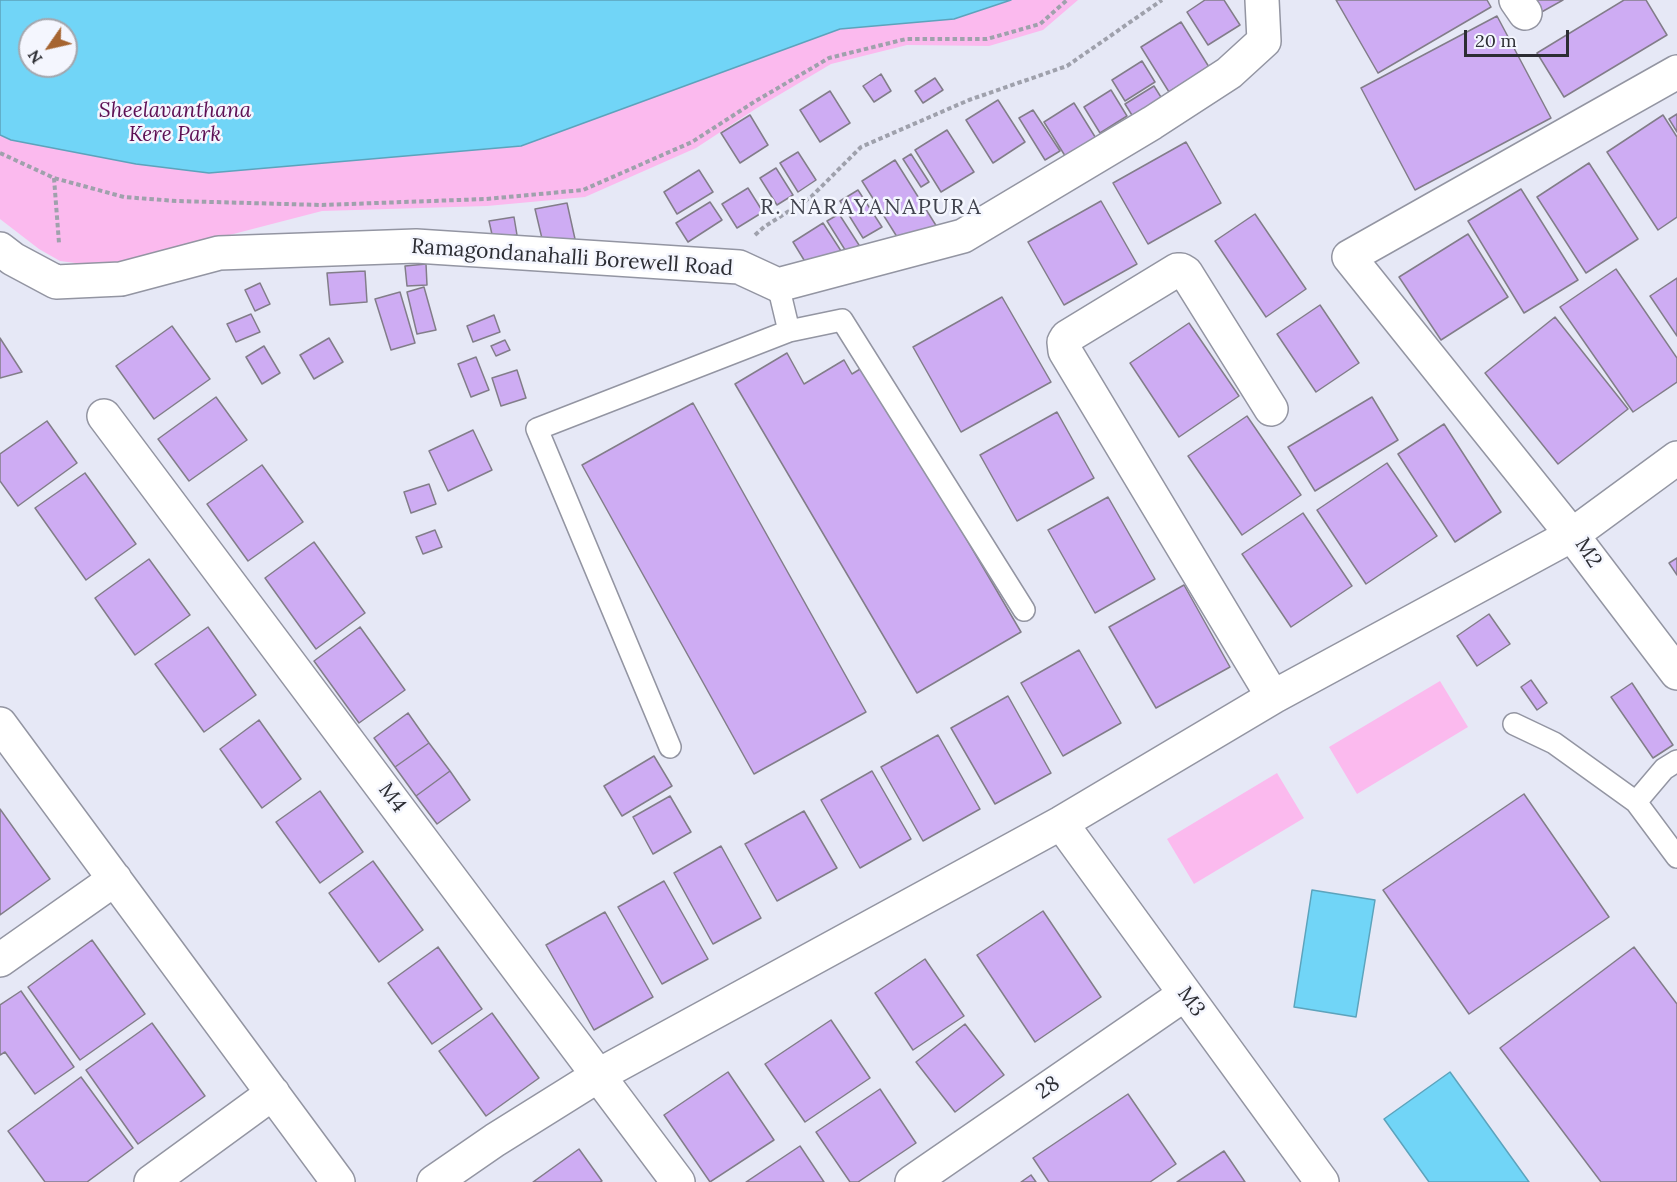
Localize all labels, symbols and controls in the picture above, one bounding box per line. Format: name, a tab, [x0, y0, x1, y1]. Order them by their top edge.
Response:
north arrow	[18, 18, 78, 78]
scale bar	[1467, 18, 1572, 56]
text: 20 m	[1475, 29, 1517, 52]
text: N	[23, 46, 46, 68]
park label: Sheelavanthana Kere Park	[99, 98, 251, 148]
district label: R. NARAYANAPURA	[760, 195, 982, 221]
street label: Ramagondanahalli Borewell Road	[410, 234, 734, 282]
street label: M2	[1569, 533, 1607, 573]
street label: M4	[373, 778, 411, 818]
street label: M3	[1172, 982, 1210, 1022]
street label: 28	[1031, 1071, 1065, 1105]

